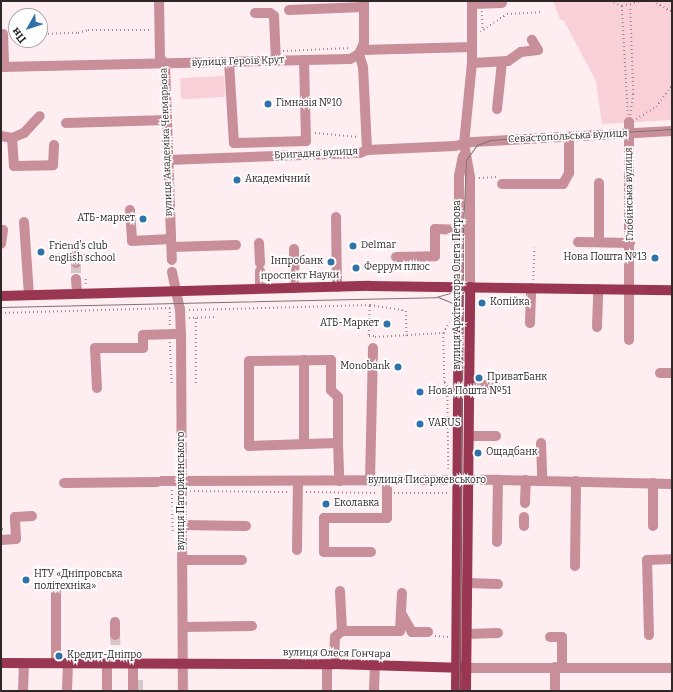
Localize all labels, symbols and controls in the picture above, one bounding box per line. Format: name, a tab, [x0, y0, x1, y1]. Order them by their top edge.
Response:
north arrow	[8, 8, 48, 48]
text: Пн	[9, 25, 29, 46]
street label: вулиця Героїв Крут	[191, 54, 285, 70]
street label: вулиця Академіка Чекмарьова	[158, 67, 176, 217]
place label: Гімназія №10	[276, 98, 342, 110]
marker: Гімназія №10	[263, 99, 273, 109]
street label: Севастопольська вулиця	[508, 128, 628, 146]
street label: Бригадна вулиця	[274, 146, 358, 162]
street label: Глобинська вулиця	[623, 147, 637, 241]
place label: Академічний	[245, 174, 310, 186]
marker: Академічний	[232, 175, 242, 185]
street label: вулиця Архітектора Олега Петрова	[452, 200, 464, 370]
place label: АТБ-маркет	[77, 213, 135, 225]
marker: АТБ-маркет	[138, 214, 148, 224]
place label: Friend's club english school	[49, 240, 115, 264]
place label: Delmar	[361, 240, 396, 252]
marker: Delmar	[348, 241, 358, 251]
marker: Friend's club english school	[36, 247, 46, 257]
place label: Нова Пошта №13	[563, 252, 647, 264]
marker: Нова Пошта №13	[650, 253, 660, 263]
place label: Інпробанк	[271, 256, 323, 268]
marker: Інпробанк	[326, 257, 336, 267]
place label: Феррум плюс	[364, 262, 430, 274]
marker: Феррум плюс	[351, 263, 361, 273]
street label: проспект Науки	[261, 269, 339, 283]
place label: Копійка	[490, 297, 530, 309]
marker: Копійка	[477, 298, 487, 308]
place label: АТБ-Маркет	[320, 318, 379, 330]
marker: АТБ-Маркет	[382, 319, 392, 329]
place label: Monobank	[340, 361, 390, 373]
marker: Monobank	[393, 362, 403, 372]
place label: ПриватБанк	[487, 372, 547, 384]
marker: ПриватБанк	[474, 373, 484, 383]
place label: Нова Пошта №51	[428, 386, 511, 398]
marker: Нова Пошта №51	[415, 387, 425, 397]
place label: VARUS	[428, 418, 461, 430]
marker: VARUS	[415, 419, 425, 429]
street label: вулиця Паторжинського	[176, 431, 188, 551]
place label: Ощадбанк	[486, 447, 538, 459]
marker: Ощадбанк	[473, 448, 483, 458]
street label: вулиця Писаржевського	[368, 475, 486, 487]
place label: Еколавка	[334, 498, 379, 510]
marker: Еколавка	[321, 499, 331, 509]
place label: НТУ «Дніпровська політехніка»	[34, 568, 123, 592]
marker: НТУ «Дніпровська політехніка»	[21, 575, 31, 585]
street label: вулиця Олеся Гончара	[283, 647, 391, 661]
place label: Кредит-Дніпро	[67, 650, 142, 662]
marker: Кредит-Дніпро	[54, 651, 64, 661]

